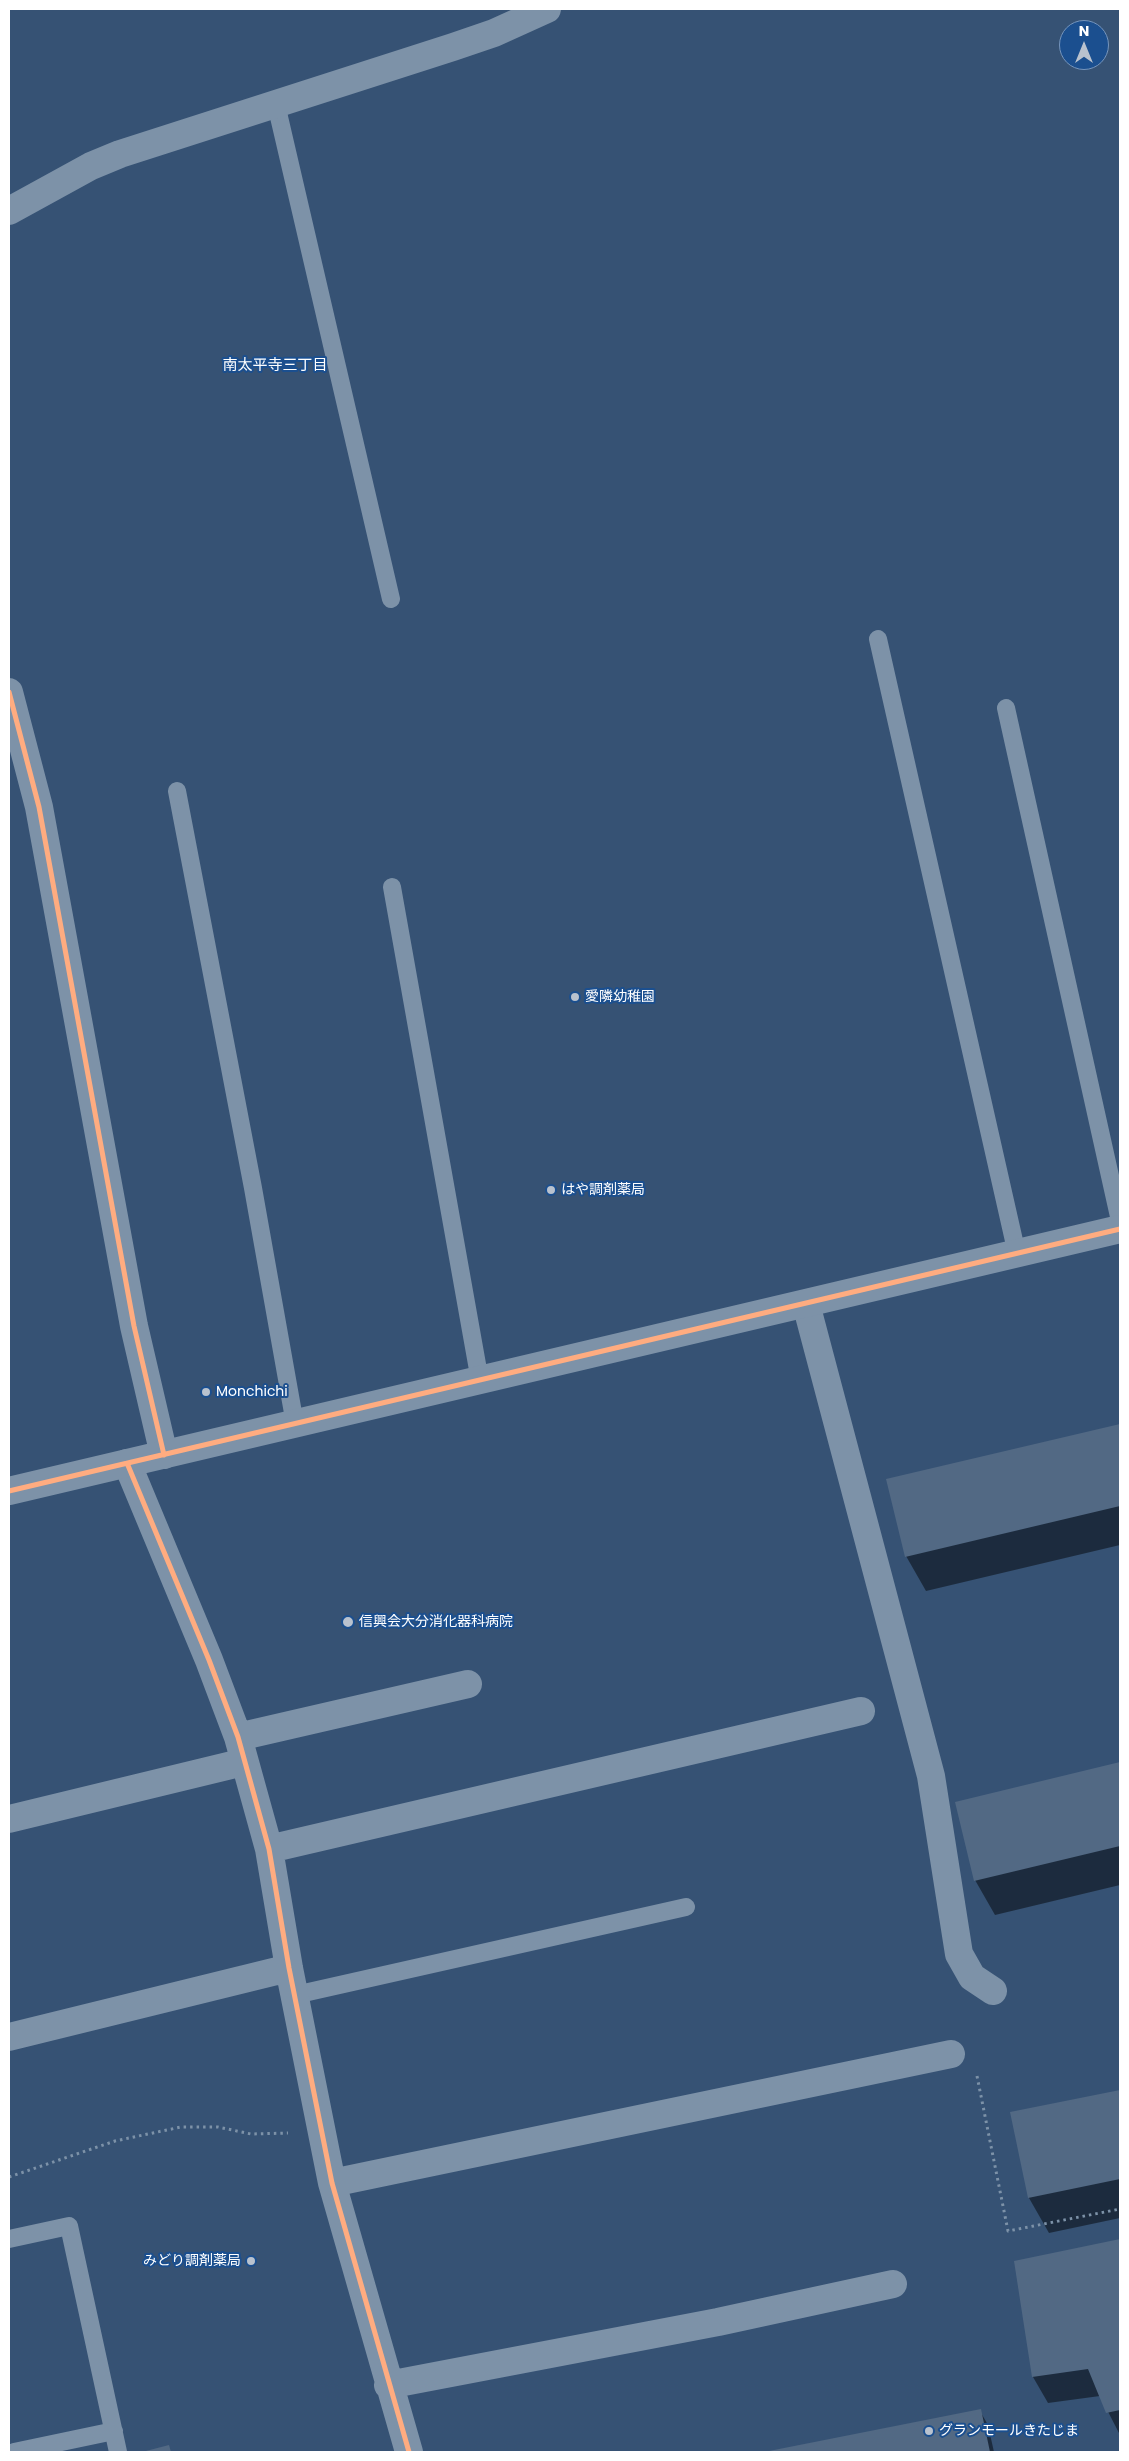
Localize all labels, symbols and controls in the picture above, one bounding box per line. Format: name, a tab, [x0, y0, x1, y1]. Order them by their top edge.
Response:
north arrow	[1059, 20, 1109, 70]
text: N	[1079, 21, 1089, 41]
district label: 南太平寺三丁目	[223, 357, 327, 375]
place label: 愛隣幼稚園	[585, 989, 655, 1005]
marker: 愛隣幼稚園	[569, 991, 581, 1003]
place label: はや調剤薬局	[561, 1182, 645, 1198]
marker: はや調剤薬局	[545, 1184, 557, 1196]
place label: Monchichi	[216, 1384, 288, 1400]
marker: Monchichi	[200, 1386, 212, 1398]
place label: 信興会大分消化器科病院	[359, 1614, 513, 1630]
marker: 信興会大分消化器科病院	[341, 1615, 355, 1629]
place label: みどり調剤薬局	[143, 2253, 241, 2269]
marker: みどり調剤薬局	[245, 2255, 257, 2267]
place label: グランモールきたじま	[939, 2423, 1079, 2439]
marker: グランモールきたじま	[923, 2425, 935, 2437]

